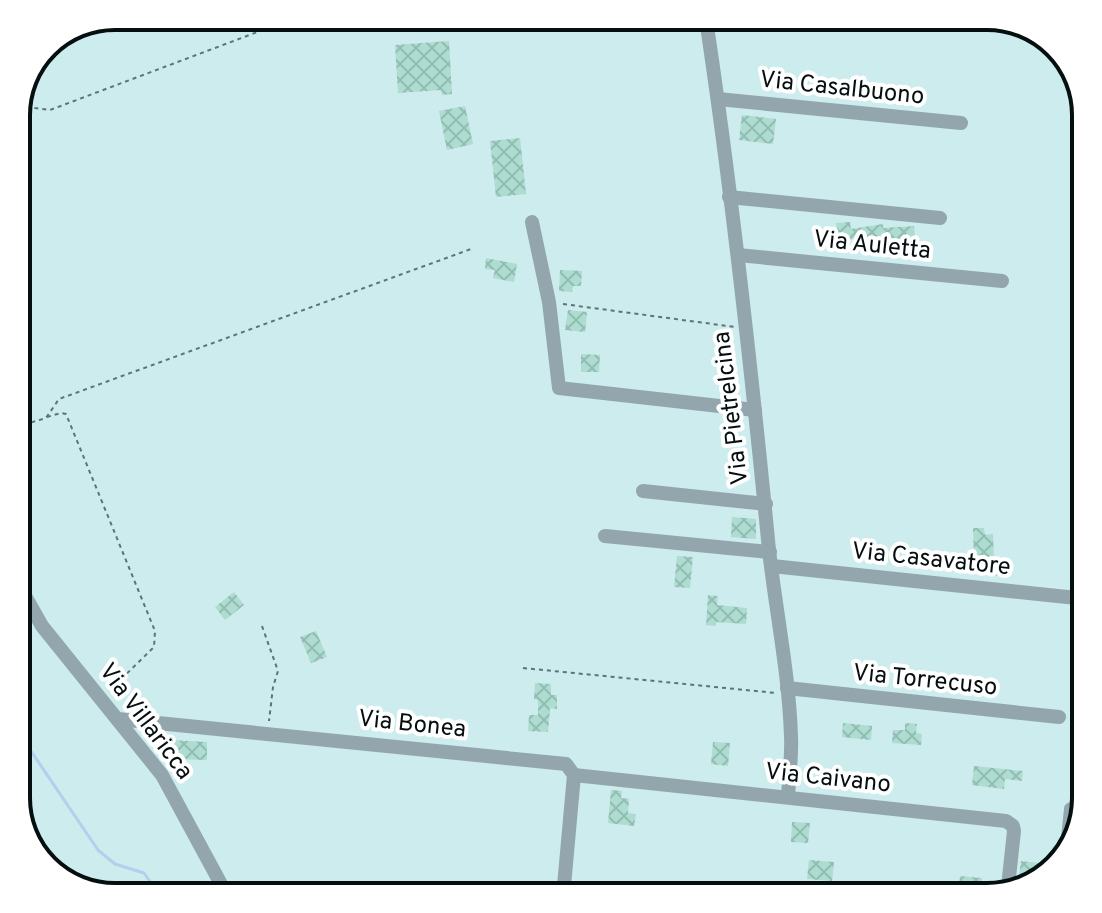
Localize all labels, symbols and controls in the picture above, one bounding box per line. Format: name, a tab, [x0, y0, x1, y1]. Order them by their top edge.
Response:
street label: Via Casalbuono	[758, 65, 926, 113]
street label: Via Auletta	[812, 225, 932, 267]
street label: Via Pietrelcina	[708, 330, 756, 486]
street label: Via Casavatore	[850, 537, 1012, 583]
street label: Via Villaricca	[91, 658, 199, 786]
street label: Via Torrecuso	[851, 658, 999, 704]
street label: Via Bonea	[356, 704, 468, 746]
street label: Via Caivano	[764, 757, 892, 801]

